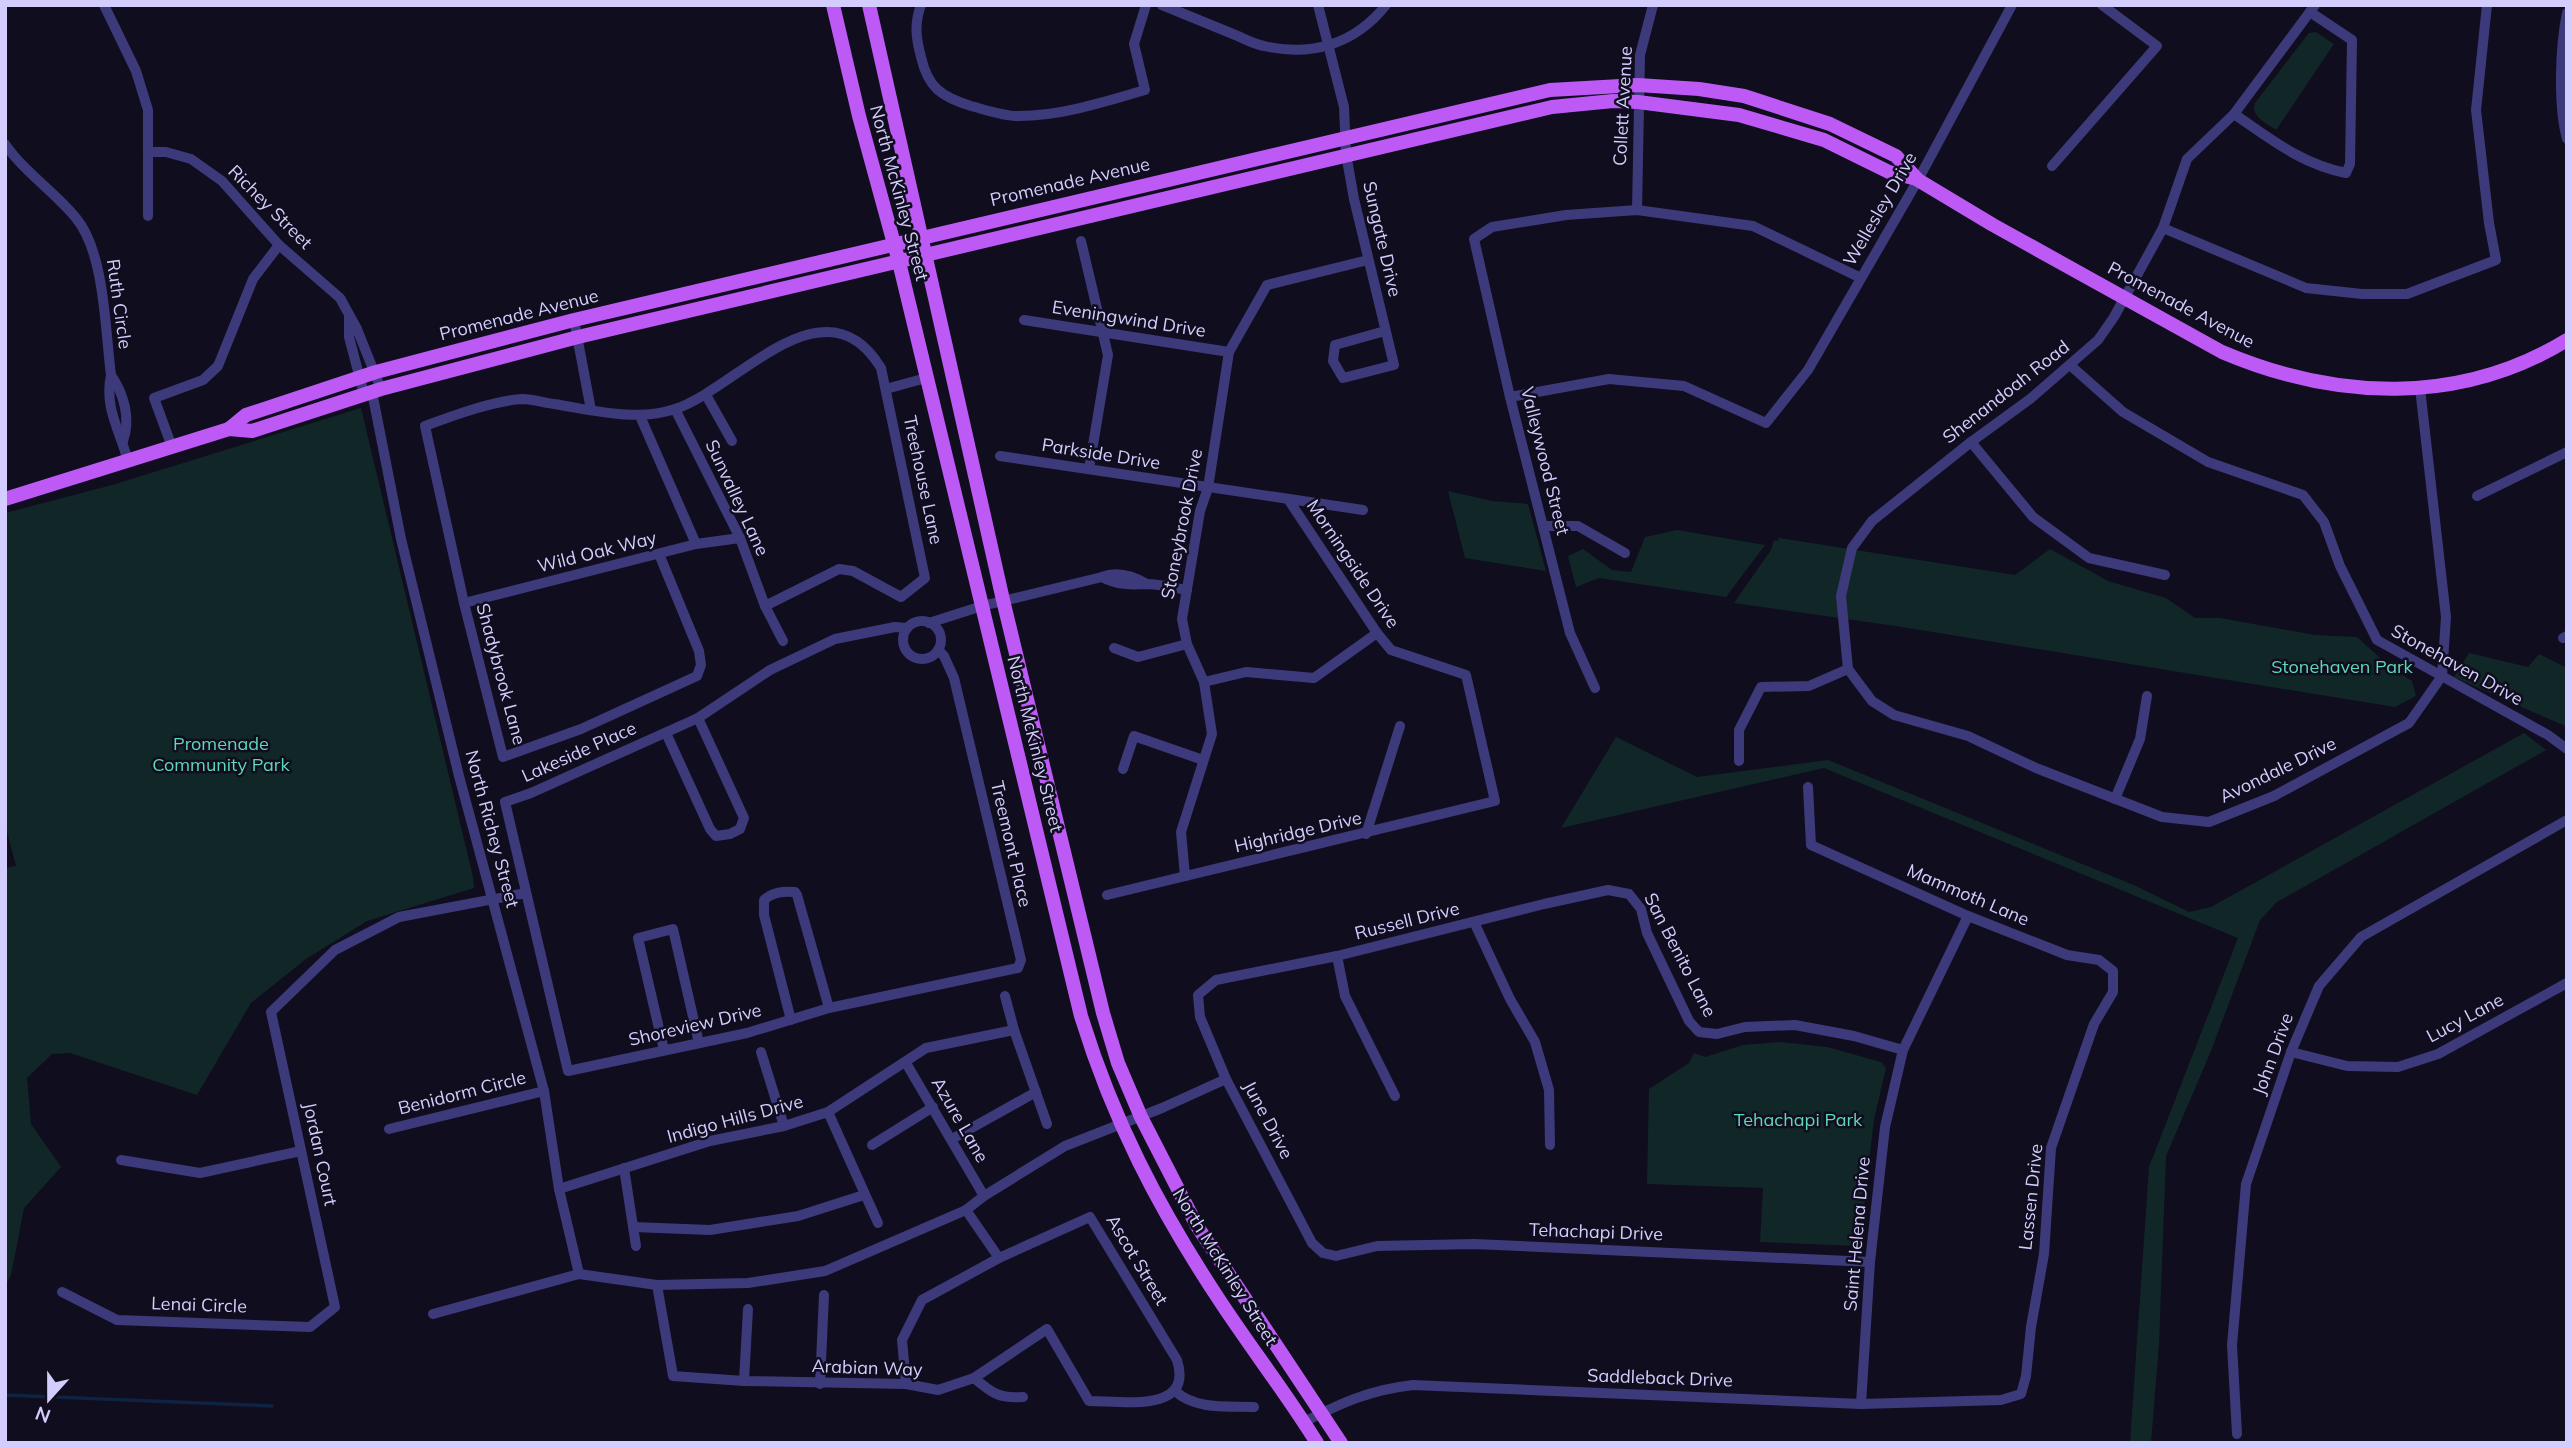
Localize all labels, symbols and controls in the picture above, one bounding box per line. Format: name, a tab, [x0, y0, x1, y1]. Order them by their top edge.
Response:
street label: Collett Avenue	[1608, 45, 1637, 167]
street label: North McKinley Street	[865, 103, 934, 283]
street label: Wellesley Drive	[1838, 148, 1921, 270]
street label: Promenade Avenue	[988, 152, 1152, 211]
street label: Richey Street	[223, 160, 317, 254]
street label: Sungate Drive	[1358, 179, 1407, 299]
street label: Promenade Avenue	[2104, 256, 2259, 353]
street label: Ruth Circle	[102, 258, 137, 350]
street label: Promenade Avenue	[437, 284, 601, 345]
street label: Eveningwind Drive	[1051, 295, 1208, 342]
street label: Shenandoah Road	[1938, 335, 2074, 448]
street label: Valleywood Street	[1516, 385, 1575, 537]
street label: Treehouse Lane	[899, 413, 948, 546]
street label: Parkside Drive	[1040, 433, 1162, 474]
street label: Sunvalley Lane	[700, 436, 774, 560]
street label: Stoneybrook Drive	[1156, 447, 1207, 601]
street label: Morningside Drive	[1302, 495, 1405, 633]
street label: Wild Oak Way	[535, 525, 659, 577]
street label: Shadybrook Lane	[472, 601, 531, 747]
street label: Stonehaven Drive	[2387, 619, 2527, 710]
street label: North McKinley Street	[1002, 653, 1069, 834]
park label: Stonehaven Park	[2271, 655, 2414, 678]
street label: Lakeside Place	[518, 716, 640, 787]
street label: Avondale Drive	[2216, 731, 2340, 808]
park label: Promenade Community Park	[152, 732, 290, 776]
street label: North Richey Street	[460, 748, 525, 910]
street label: Treemont Place	[986, 779, 1037, 909]
street label: Highridge Drive	[1232, 806, 1364, 857]
street label: Mammoth Lane	[1904, 858, 2033, 931]
street label: San Benito Lane	[1639, 889, 1722, 1021]
street label: Russell Drive	[1352, 896, 1462, 945]
street label: Lucy Lane	[2422, 988, 2507, 1047]
street label: Shoreview Drive	[626, 998, 763, 1051]
street label: John Drive	[2247, 1010, 2298, 1098]
street label: Benidorm Circle	[396, 1066, 528, 1120]
street label: Azure Lane	[927, 1073, 994, 1167]
street label: June Drive	[1238, 1077, 1299, 1163]
street label: Indigo Hills Drive	[664, 1089, 805, 1148]
street label: Jordan Court	[298, 1100, 343, 1208]
park label: Tehachapi Park	[1734, 1108, 1863, 1131]
street label: Lassen Drive	[2013, 1143, 2048, 1251]
street label: Saint Helena Drive	[1838, 1156, 1875, 1312]
street label: North McKinley Street	[1168, 1184, 1283, 1350]
street label: Ascot Street	[1101, 1210, 1173, 1309]
street label: Tehachapi Drive	[1529, 1218, 1663, 1245]
street label: Lenai Circle	[151, 1291, 247, 1318]
street label: Arabian Way	[811, 1354, 923, 1381]
street label: Saddleback Drive	[1587, 1363, 1733, 1392]
north arrow	[14, 1364, 84, 1434]
text: N	[32, 1401, 54, 1429]

